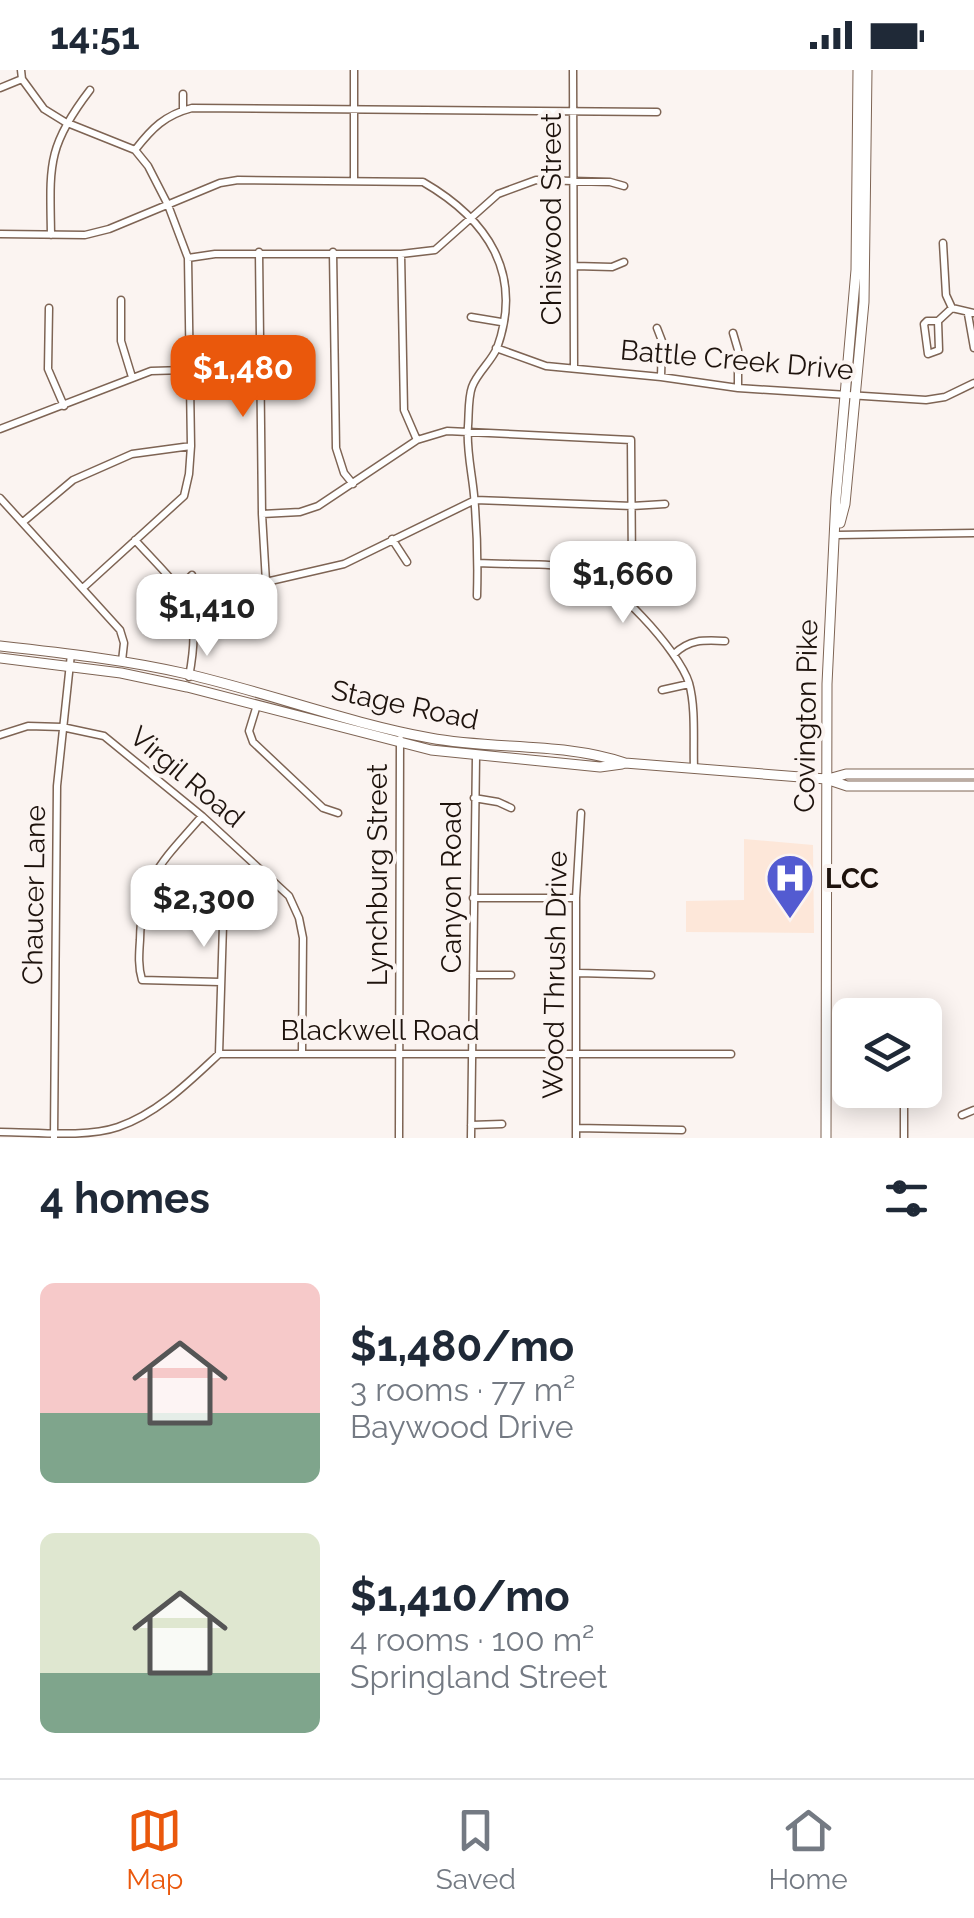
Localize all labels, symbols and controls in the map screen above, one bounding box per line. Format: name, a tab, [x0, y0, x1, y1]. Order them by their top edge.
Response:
text: 14:51	[50, 13, 140, 58]
street label: Chiswood Street	[535, 112, 568, 325]
street label: Battle Creek Drive	[619, 333, 855, 387]
pin: $1,480	[162, 335, 324, 420]
text: $1,480	[193, 349, 293, 386]
pin: $1,660	[542, 541, 704, 626]
text: $1,660	[572, 555, 674, 592]
pin: $1,410	[126, 574, 288, 659]
text: $1,410	[158, 588, 256, 625]
street label: Covington Pike	[788, 619, 824, 813]
street label: Stage Road	[328, 673, 482, 737]
street label: Virgil Road	[123, 720, 251, 834]
street label: Lynchburg Street	[361, 763, 394, 986]
street label: Canyon Road	[435, 801, 468, 973]
street label: Chaucer Lane	[16, 805, 52, 985]
street label: Wood Thrush Drive	[536, 851, 574, 1099]
hospital icon: LCC	[764, 852, 816, 920]
place label: LCC	[825, 862, 879, 895]
pin: $2,300	[123, 865, 285, 950]
text: $2,300	[153, 879, 255, 916]
map controls	[832, 998, 942, 1108]
button: layers	[832, 998, 942, 1108]
street label: Blackwell Road	[280, 1014, 480, 1047]
icon: filters	[879, 1171, 934, 1226]
text: 4 homes	[40, 1174, 210, 1223]
text: $1,480/mo	[350, 1322, 574, 1371]
icon: home	[120, 1323, 240, 1443]
text: 3 rooms · 77 m²	[350, 1371, 576, 1408]
text: Baywood Drive	[350, 1408, 574, 1445]
text: $1,410/mo	[350, 1572, 570, 1621]
icon: home	[120, 1573, 240, 1693]
text: 4 rooms · 100 m²	[350, 1621, 595, 1658]
text: Springland Street	[350, 1658, 607, 1695]
tab: Map	[126, 1803, 183, 1896]
tab: Saved	[436, 1803, 516, 1896]
tab: Home	[768, 1803, 848, 1896]

